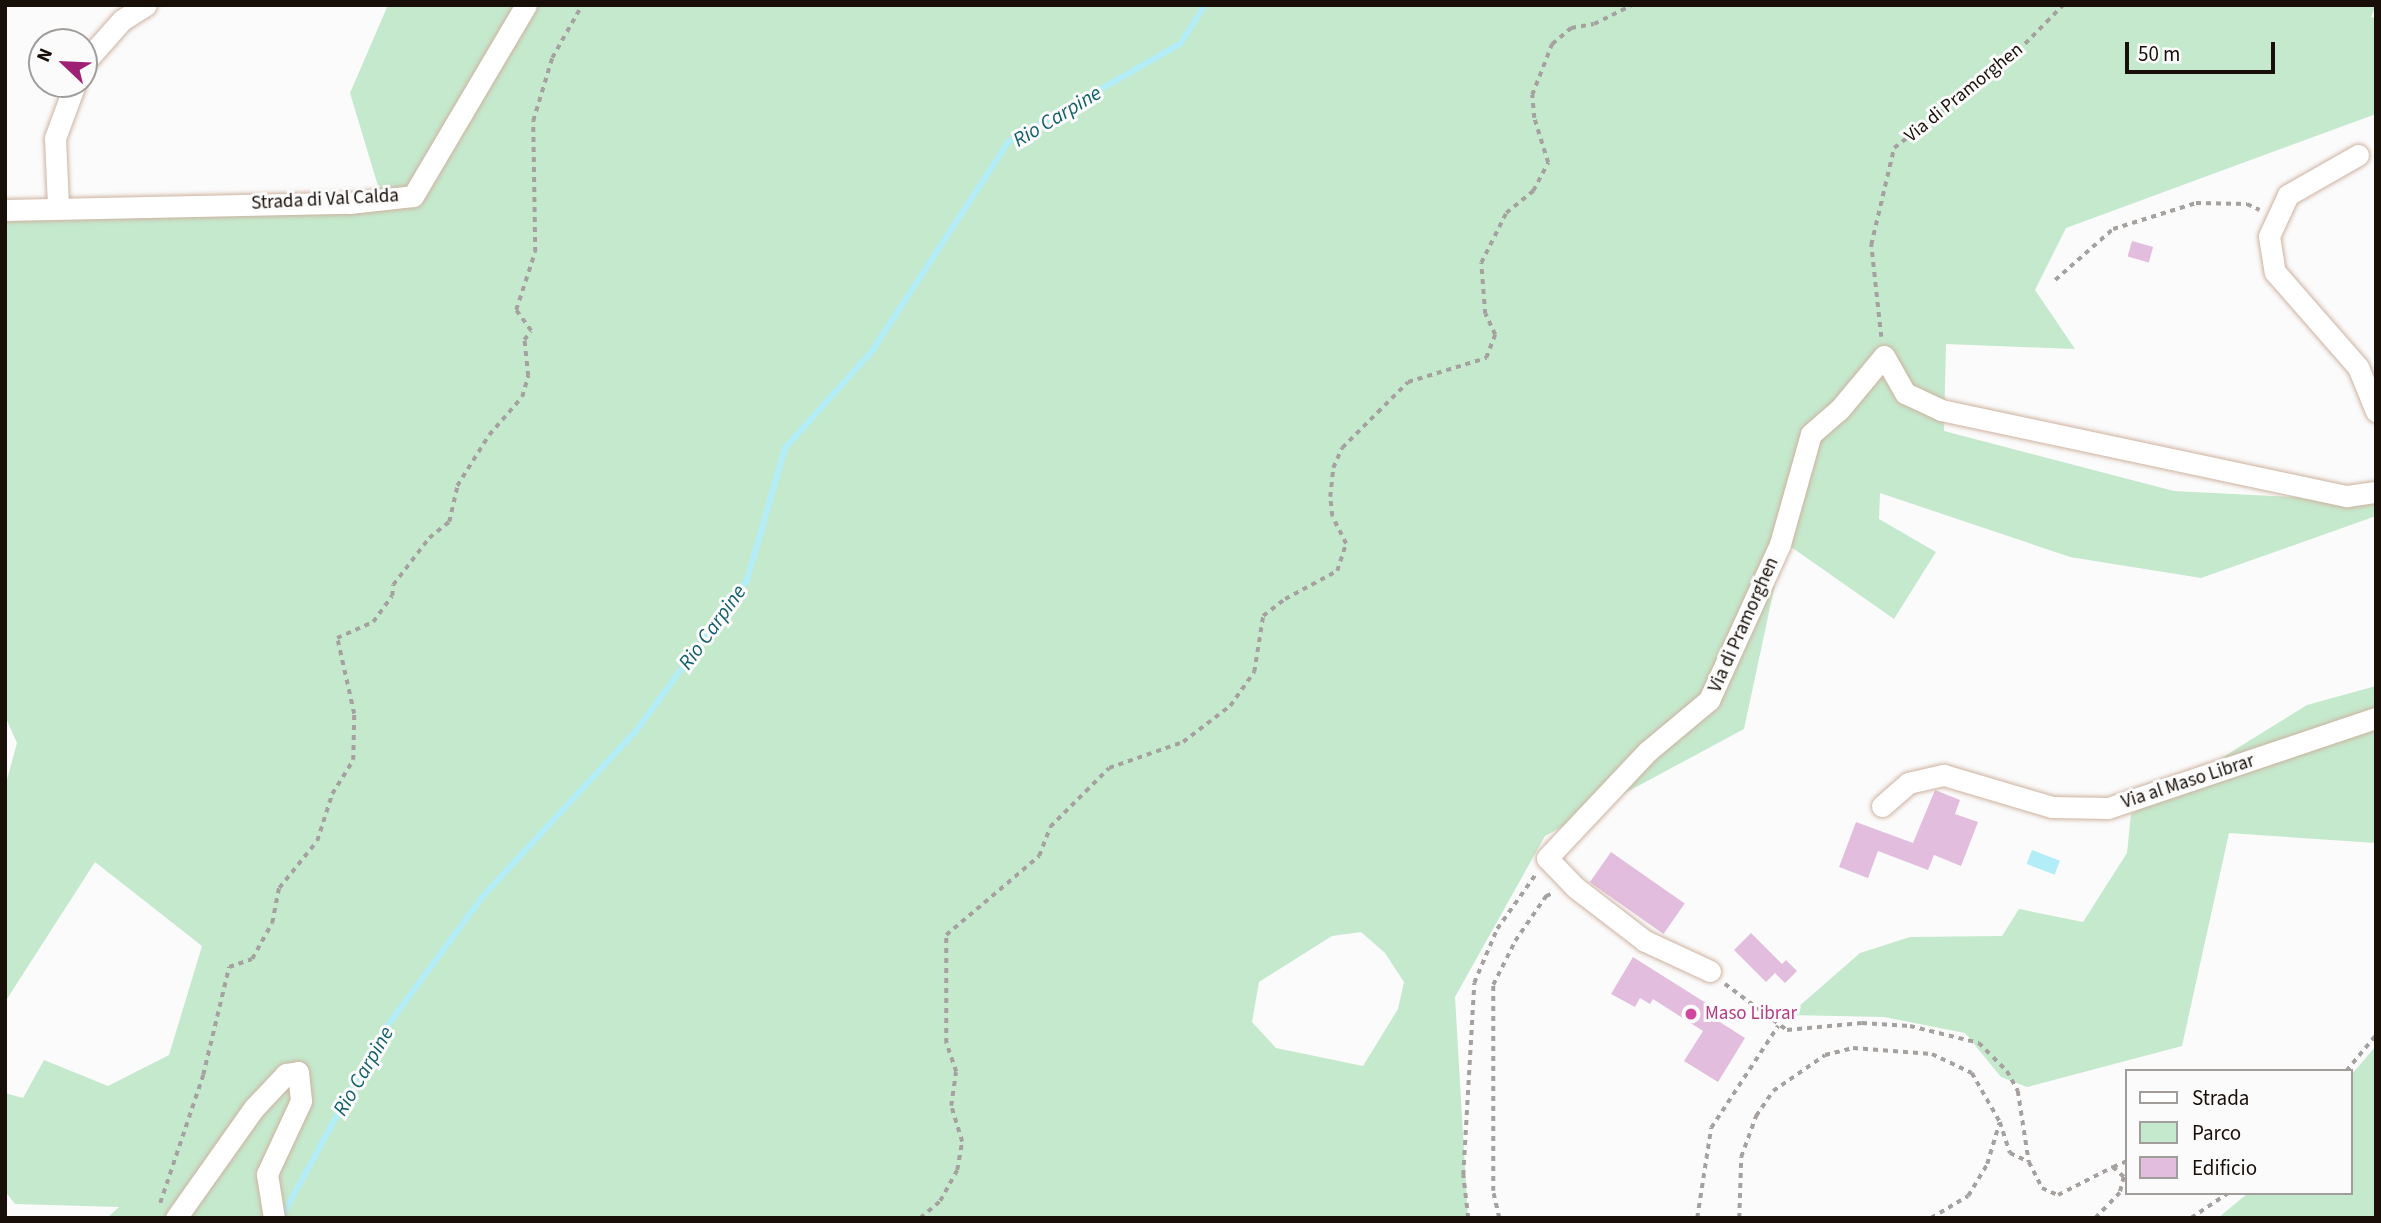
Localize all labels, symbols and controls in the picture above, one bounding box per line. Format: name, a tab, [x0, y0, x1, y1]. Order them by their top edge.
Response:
north arrow	[28, 28, 98, 98]
scale bar	[2129, 28, 2280, 72]
street label: Via di Pramorghen	[1900, 38, 2028, 148]
text: 50 m	[2138, 39, 2180, 69]
text: N	[30, 44, 60, 66]
water label: Rio Carpine	[1008, 80, 1106, 152]
street label: Strada di Val Calda	[251, 185, 399, 215]
street label: Via di Pramorghen	[1704, 554, 1784, 696]
water label: Rio Carpine	[673, 580, 751, 674]
street label: Via al Maso Librar	[2119, 750, 2257, 814]
place label: Maso Librar	[1705, 1003, 1797, 1025]
marker: Maso Librar	[1683, 1006, 1699, 1022]
water label: Rio Carpine	[327, 1022, 399, 1120]
legend	[2126, 1069, 2353, 1195]
text: Strada	[2192, 1083, 2249, 1113]
text: Parco	[2192, 1118, 2241, 1148]
text: Edificio	[2192, 1153, 2257, 1183]

